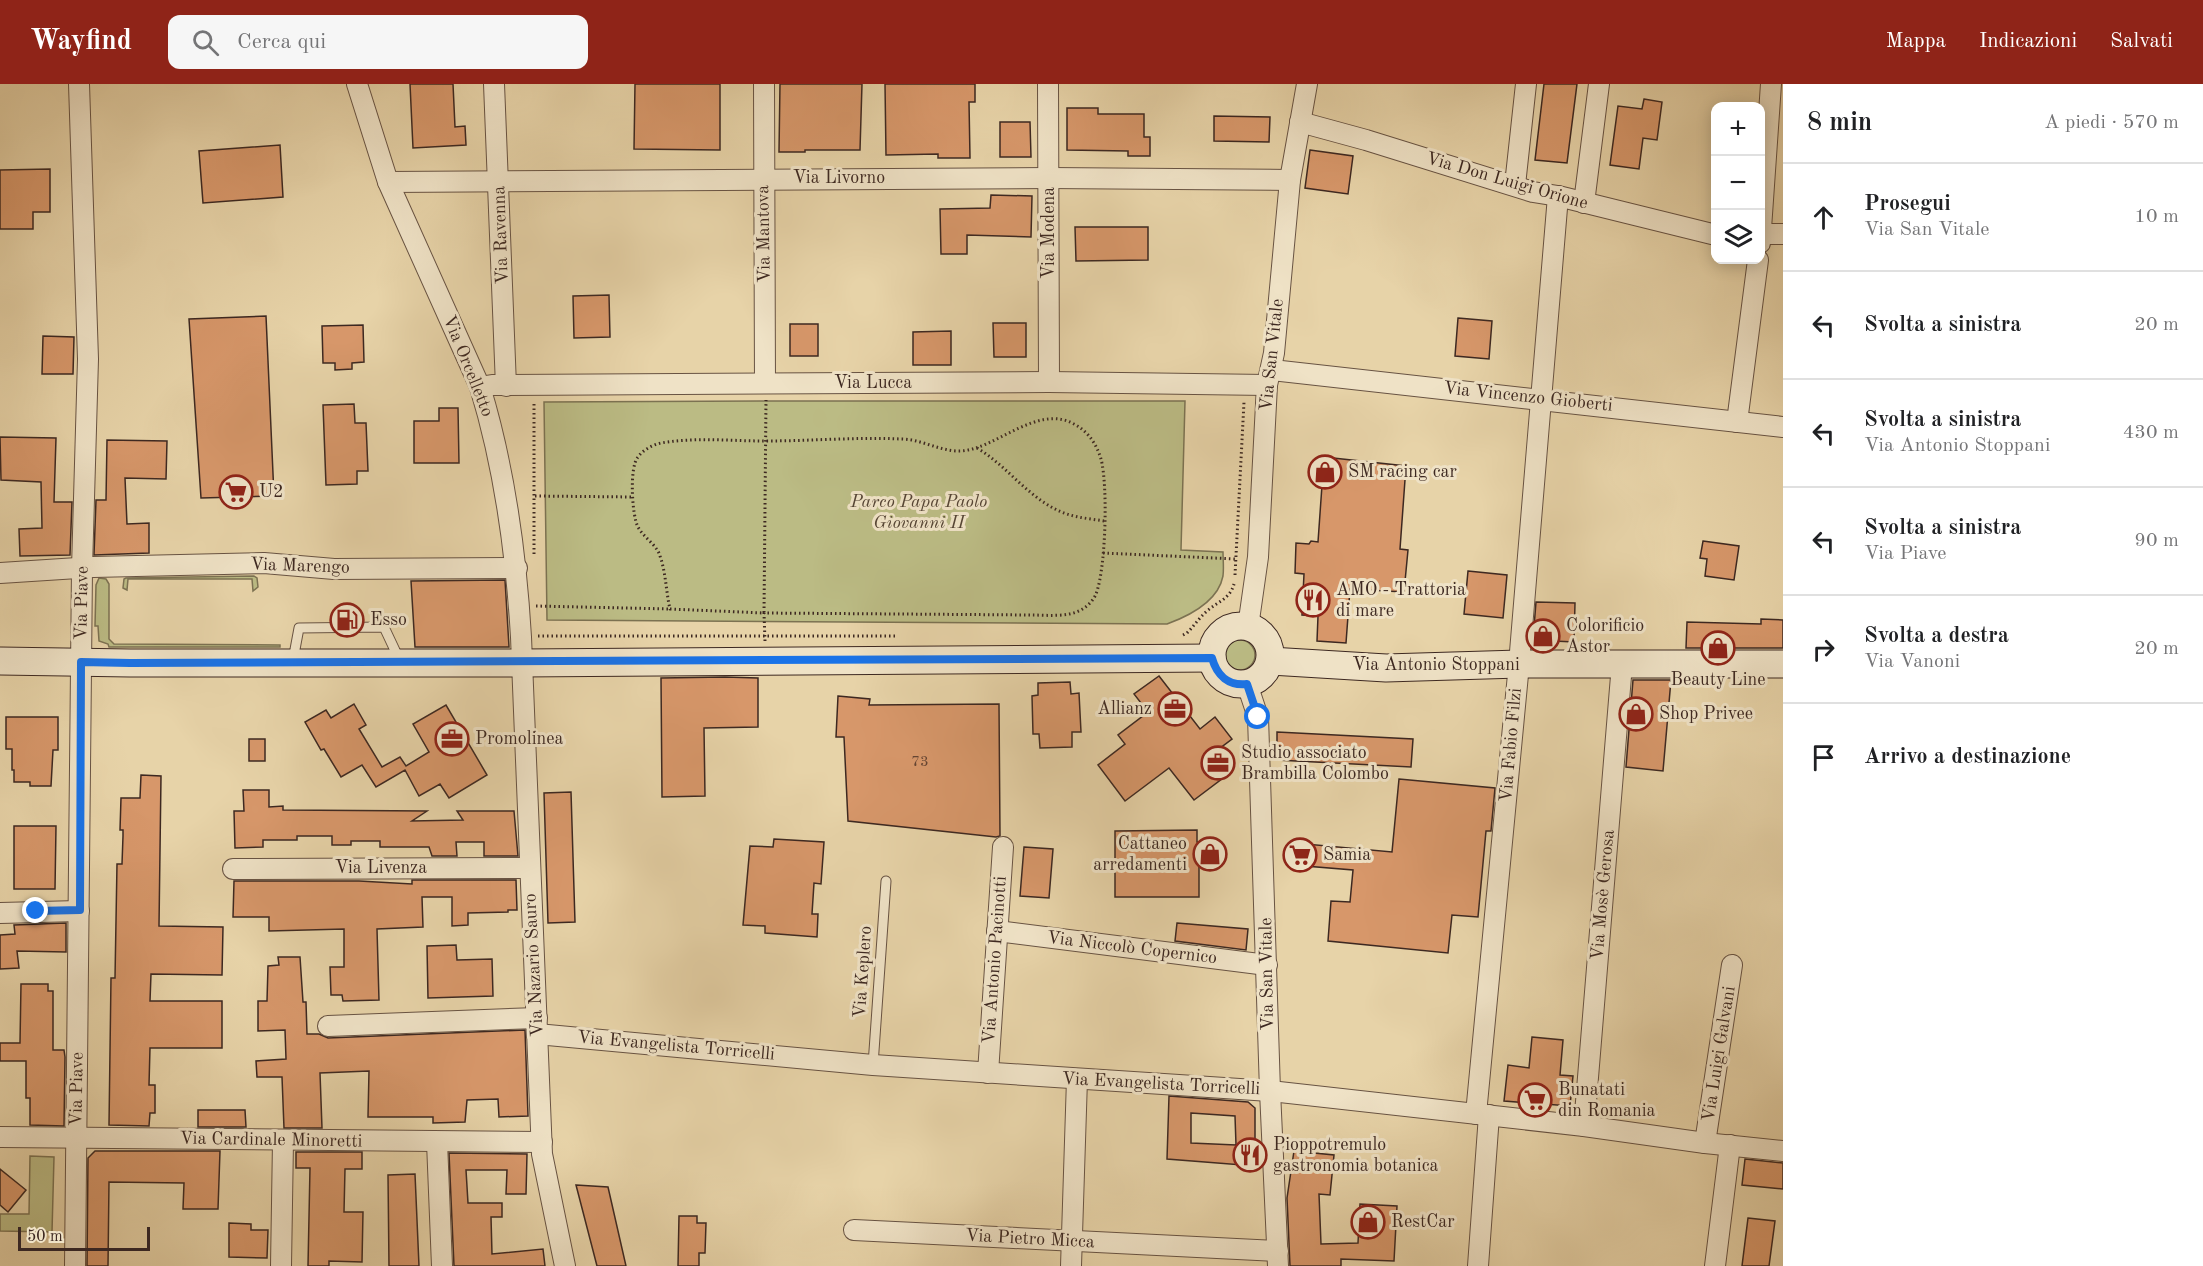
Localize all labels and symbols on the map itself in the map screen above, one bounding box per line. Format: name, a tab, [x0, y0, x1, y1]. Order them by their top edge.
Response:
street label: Via Don Luigi Orione	[1424, 149, 1590, 213]
street label: Via Livorno	[793, 169, 885, 187]
street label: Via Ravenna	[490, 185, 512, 284]
street label: Via Mantova	[754, 185, 774, 283]
street label: Via Modena	[1040, 187, 1058, 279]
street label: Via San Vitale	[1257, 298, 1287, 412]
street label: Via Orcelletto	[440, 313, 497, 419]
street label: Via Lucca	[834, 374, 912, 392]
street label: Via Vincenzo Gioberti	[1442, 379, 1614, 415]
shop icon: SM racing car	[1307, 454, 1343, 490]
place label: SM racing car	[1348, 463, 1457, 481]
supermarket icon: U2	[218, 474, 254, 510]
place label: U2	[259, 483, 283, 501]
park label: Parco Papa Paolo Giovanni II	[850, 493, 987, 532]
street label: Via Marengo	[250, 555, 350, 577]
street label: Via Piave	[72, 566, 92, 640]
place label: AMO - Trattoria di mare	[1336, 581, 1466, 620]
restaurant icon: AMO - Trattoria di mare	[1295, 582, 1331, 618]
fuel station icon: Esso	[329, 602, 365, 638]
place label: Esso	[370, 611, 407, 629]
place label: Colorificio Astor	[1566, 617, 1644, 656]
shop icon: Colorificio Astor	[1525, 618, 1561, 654]
shop icon: Beauty Line	[1700, 630, 1736, 666]
street label: Via Antonio Stoppani	[1352, 656, 1520, 674]
place label: Beauty Line	[1670, 671, 1766, 689]
street label: Via Fabio Filzi	[1497, 687, 1525, 803]
office icon: Allianz	[1157, 691, 1193, 727]
shop icon: Shop Privee	[1618, 696, 1654, 732]
place label: Allianz	[1097, 700, 1152, 718]
route start	[1244, 703, 1270, 729]
place label: Shop Privee	[1659, 705, 1753, 723]
office icon: Promolinea	[434, 721, 470, 757]
place label: Promolinea	[475, 730, 563, 748]
place label: Studio associato Brambilla Colombo	[1241, 744, 1389, 783]
office icon: Studio associato Brambilla Colombo	[1200, 745, 1236, 781]
house number: 73	[911, 755, 929, 770]
street label: Via Mosè Gerosa	[1588, 829, 1618, 961]
place label: Cattaneo arredamenti	[1093, 835, 1187, 874]
shop icon: Cattaneo arredamenti	[1192, 836, 1228, 872]
supermarket icon: Samia	[1282, 837, 1318, 873]
place label: Samia	[1323, 846, 1371, 864]
street label: Via Livenza	[335, 859, 427, 877]
street label: Via Antonio Pacinotti	[980, 875, 1010, 1045]
street label: Via Nazario Sauro	[521, 893, 547, 1037]
route end	[22, 897, 48, 923]
street label: Via San Vitale	[1257, 917, 1277, 1031]
street label: Via Keplero	[851, 925, 875, 1019]
street label: Via Niccolò Copernico	[1046, 929, 1218, 967]
street label: Via Luigi Galvani	[1699, 985, 1739, 1123]
street label: Via Evangelista Torricelli	[576, 1028, 776, 1064]
street label: Via Piave	[67, 1052, 87, 1126]
street label: Via Evangelista Torricelli	[1061, 1070, 1261, 1098]
place label: Bunatati din Romania	[1558, 1081, 1656, 1120]
supermarket icon: Bunatati din Romania	[1517, 1082, 1553, 1118]
street label: Via Cardinale Minoretti	[179, 1129, 363, 1151]
place label: Pioppotremulo gastronomia botanica	[1273, 1136, 1439, 1175]
restaurant icon: Pioppotremulo gastronomia botanica	[1232, 1137, 1268, 1173]
shop icon: RestCar	[1350, 1204, 1386, 1240]
place label: RestCar	[1391, 1213, 1455, 1231]
scale bar	[18, 1224, 150, 1252]
street label: Via Pietro Micca	[965, 1227, 1095, 1251]

